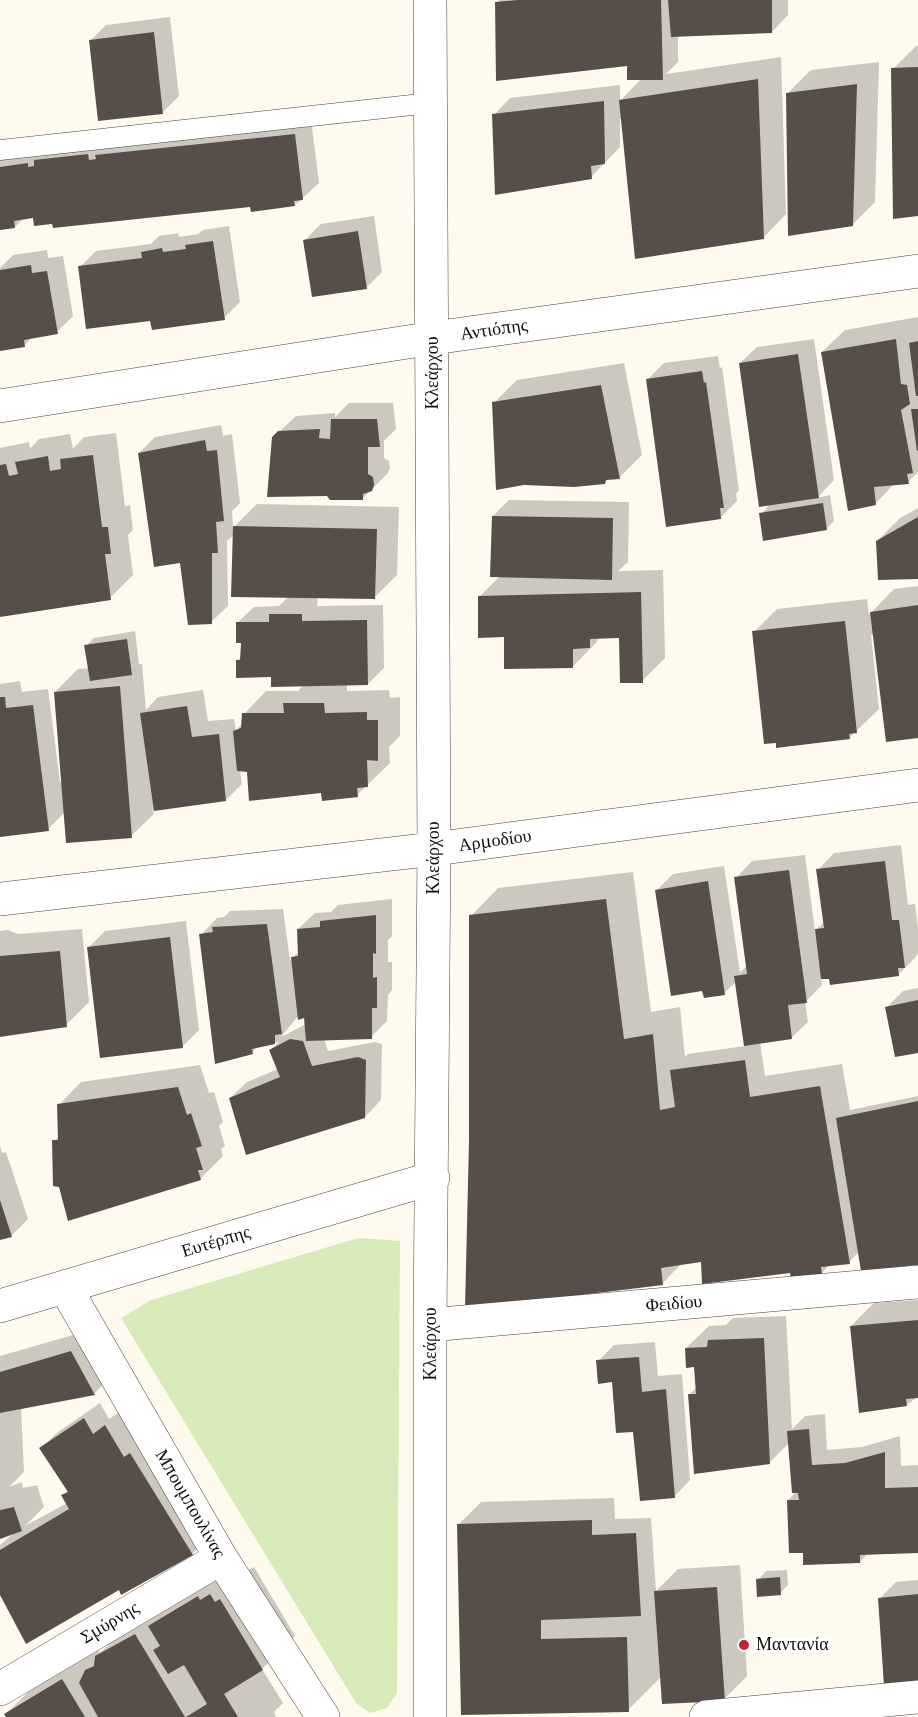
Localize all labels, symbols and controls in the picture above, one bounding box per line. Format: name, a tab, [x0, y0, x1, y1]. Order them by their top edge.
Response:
street label: Αντιόπης	[459, 315, 529, 345]
street label: Κλεάρχου	[422, 336, 444, 410]
street label: Κλεάρχου	[423, 821, 445, 895]
street label: Αρμοδίου	[457, 825, 533, 857]
street label: Ευτέρπης	[179, 1221, 253, 1263]
street label: Φειδίου	[645, 1291, 703, 1317]
street label: Κλεάρχου	[420, 1307, 442, 1381]
street label: Μπουμπουλίνας	[150, 1446, 230, 1562]
street label: Σμύρνης	[77, 1597, 143, 1649]
place label: Μαντανία	[756, 1634, 829, 1656]
marker: Μαντανία	[737, 1638, 751, 1652]

